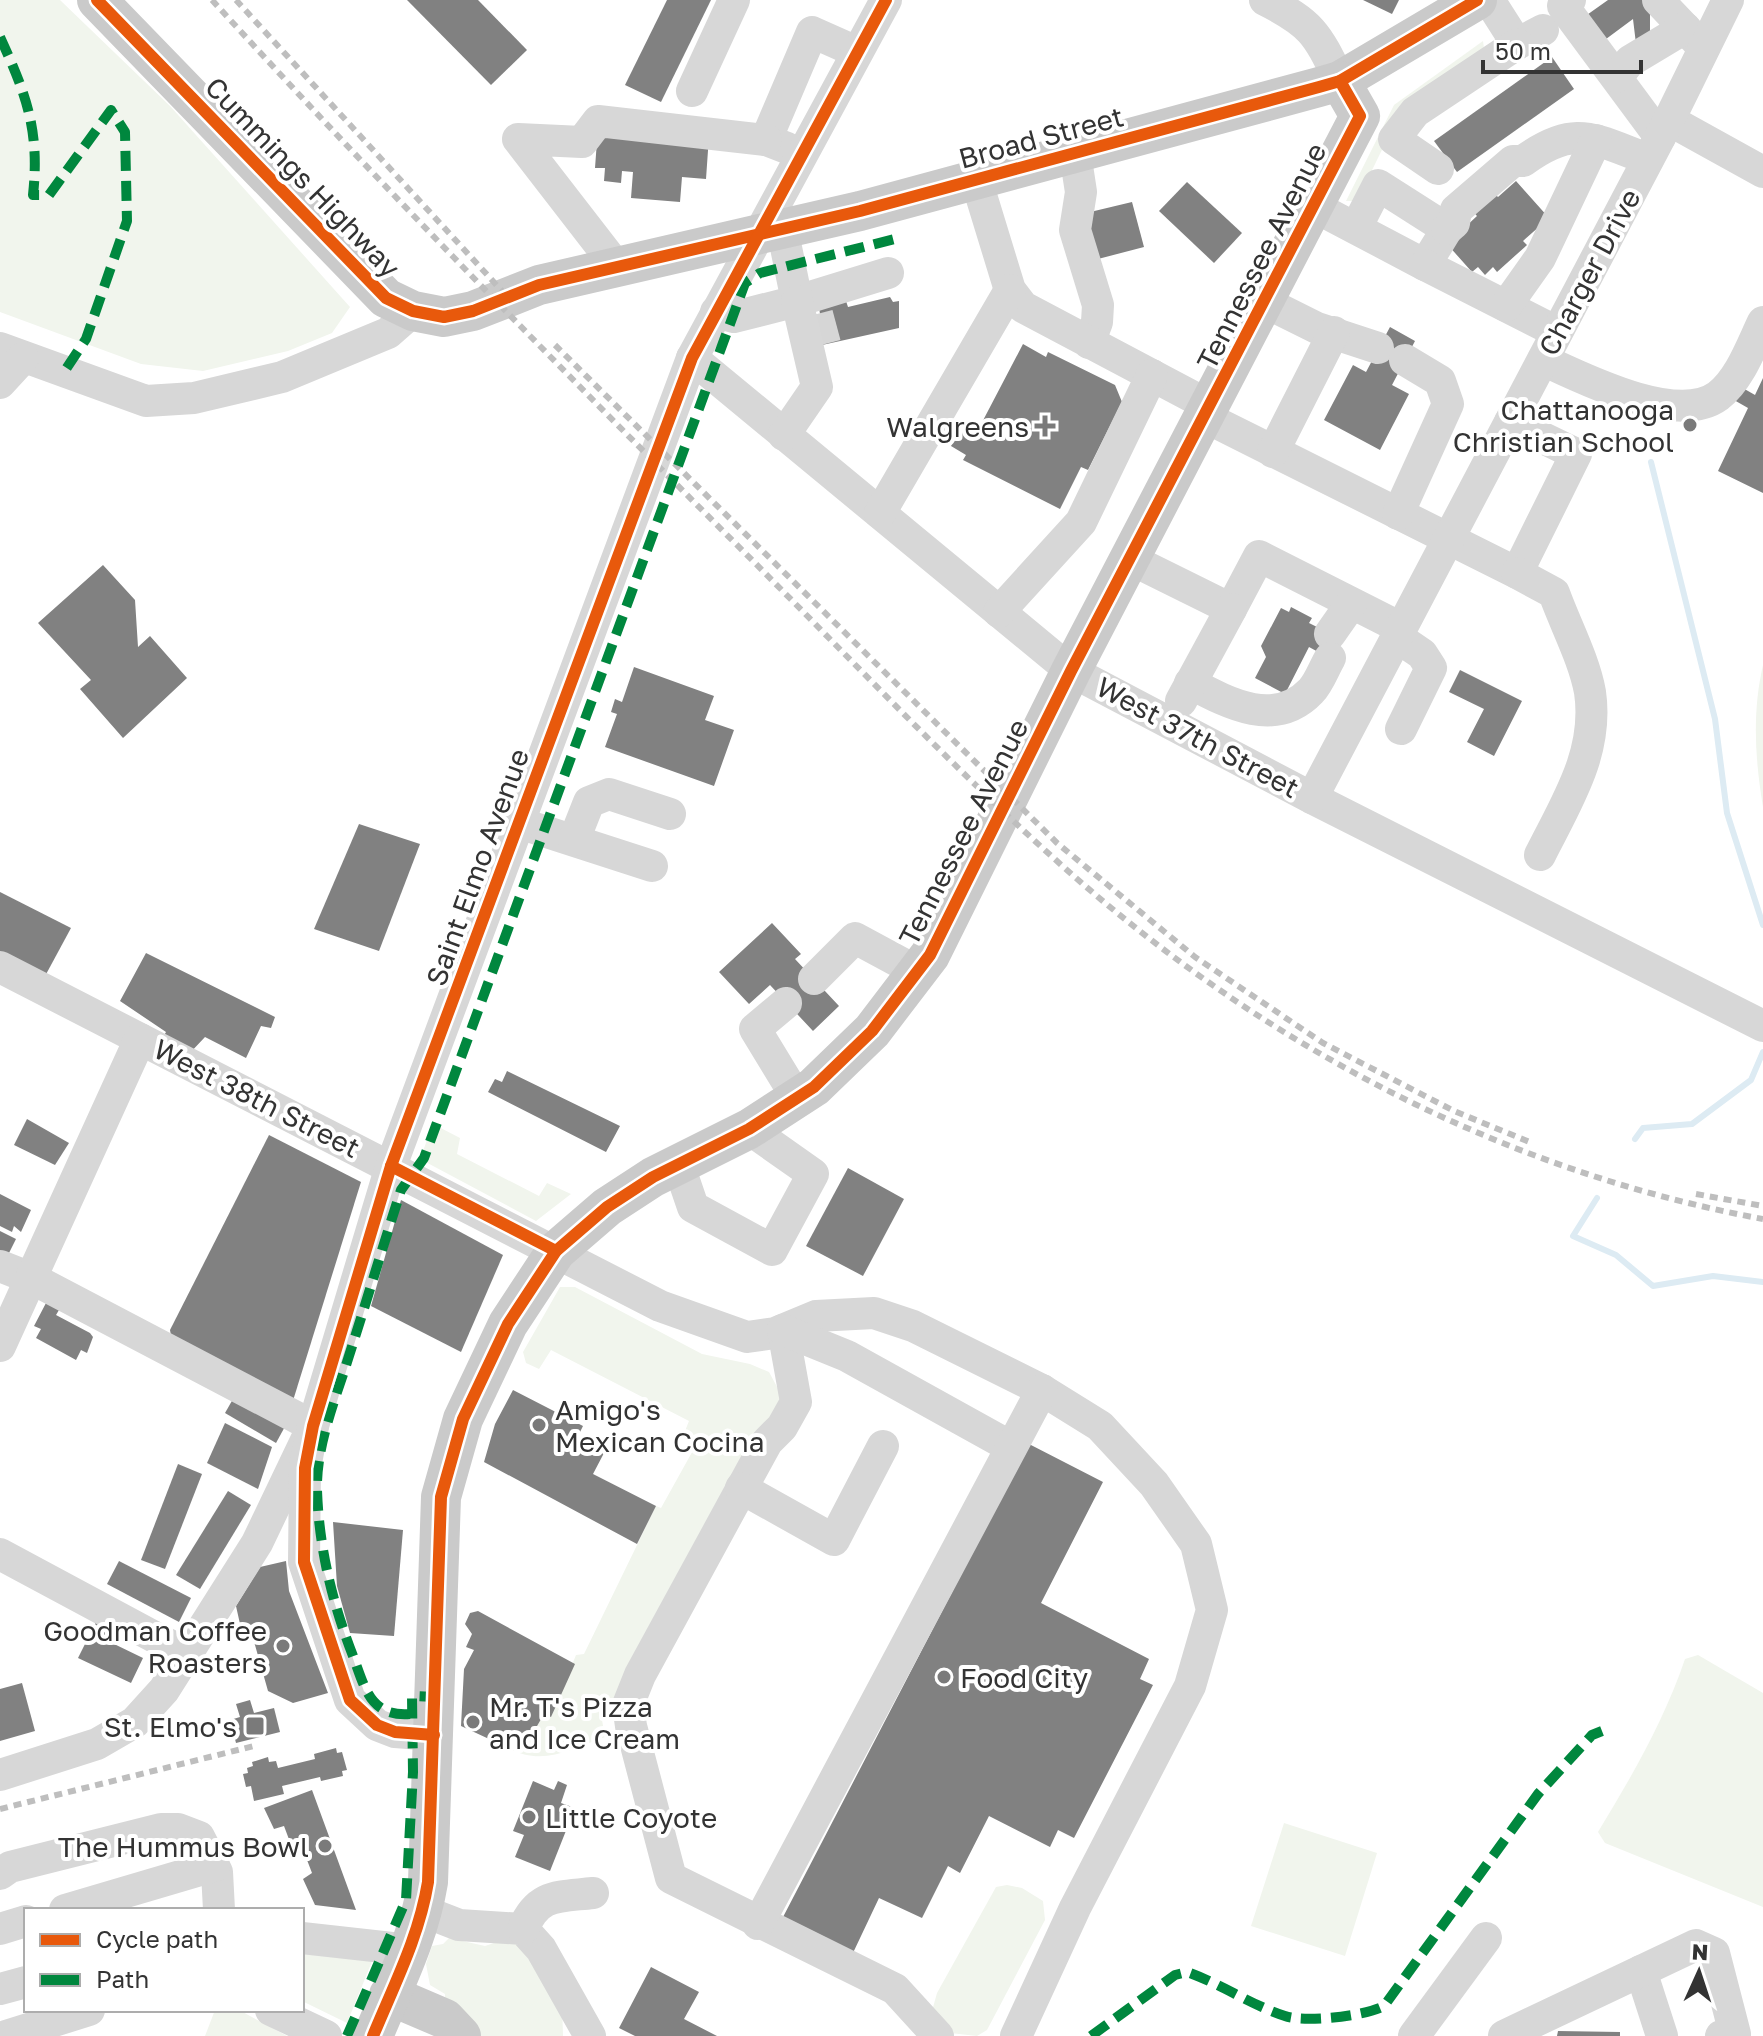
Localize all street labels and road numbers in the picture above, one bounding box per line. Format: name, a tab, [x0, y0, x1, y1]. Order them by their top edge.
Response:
street label: Cummings Highway	[199, 70, 407, 284]
street label: Broad Street	[955, 99, 1127, 175]
street label: Tennessee Avenue	[1190, 137, 1332, 375]
street label: Charger Drive	[1531, 183, 1647, 361]
street label: West 37th Street	[1091, 670, 1305, 804]
street label: Tennessee Avenue	[892, 713, 1034, 951]
street label: Saint Elmo Avenue	[419, 744, 535, 990]
street label: West 38th Street	[148, 1032, 366, 1164]

